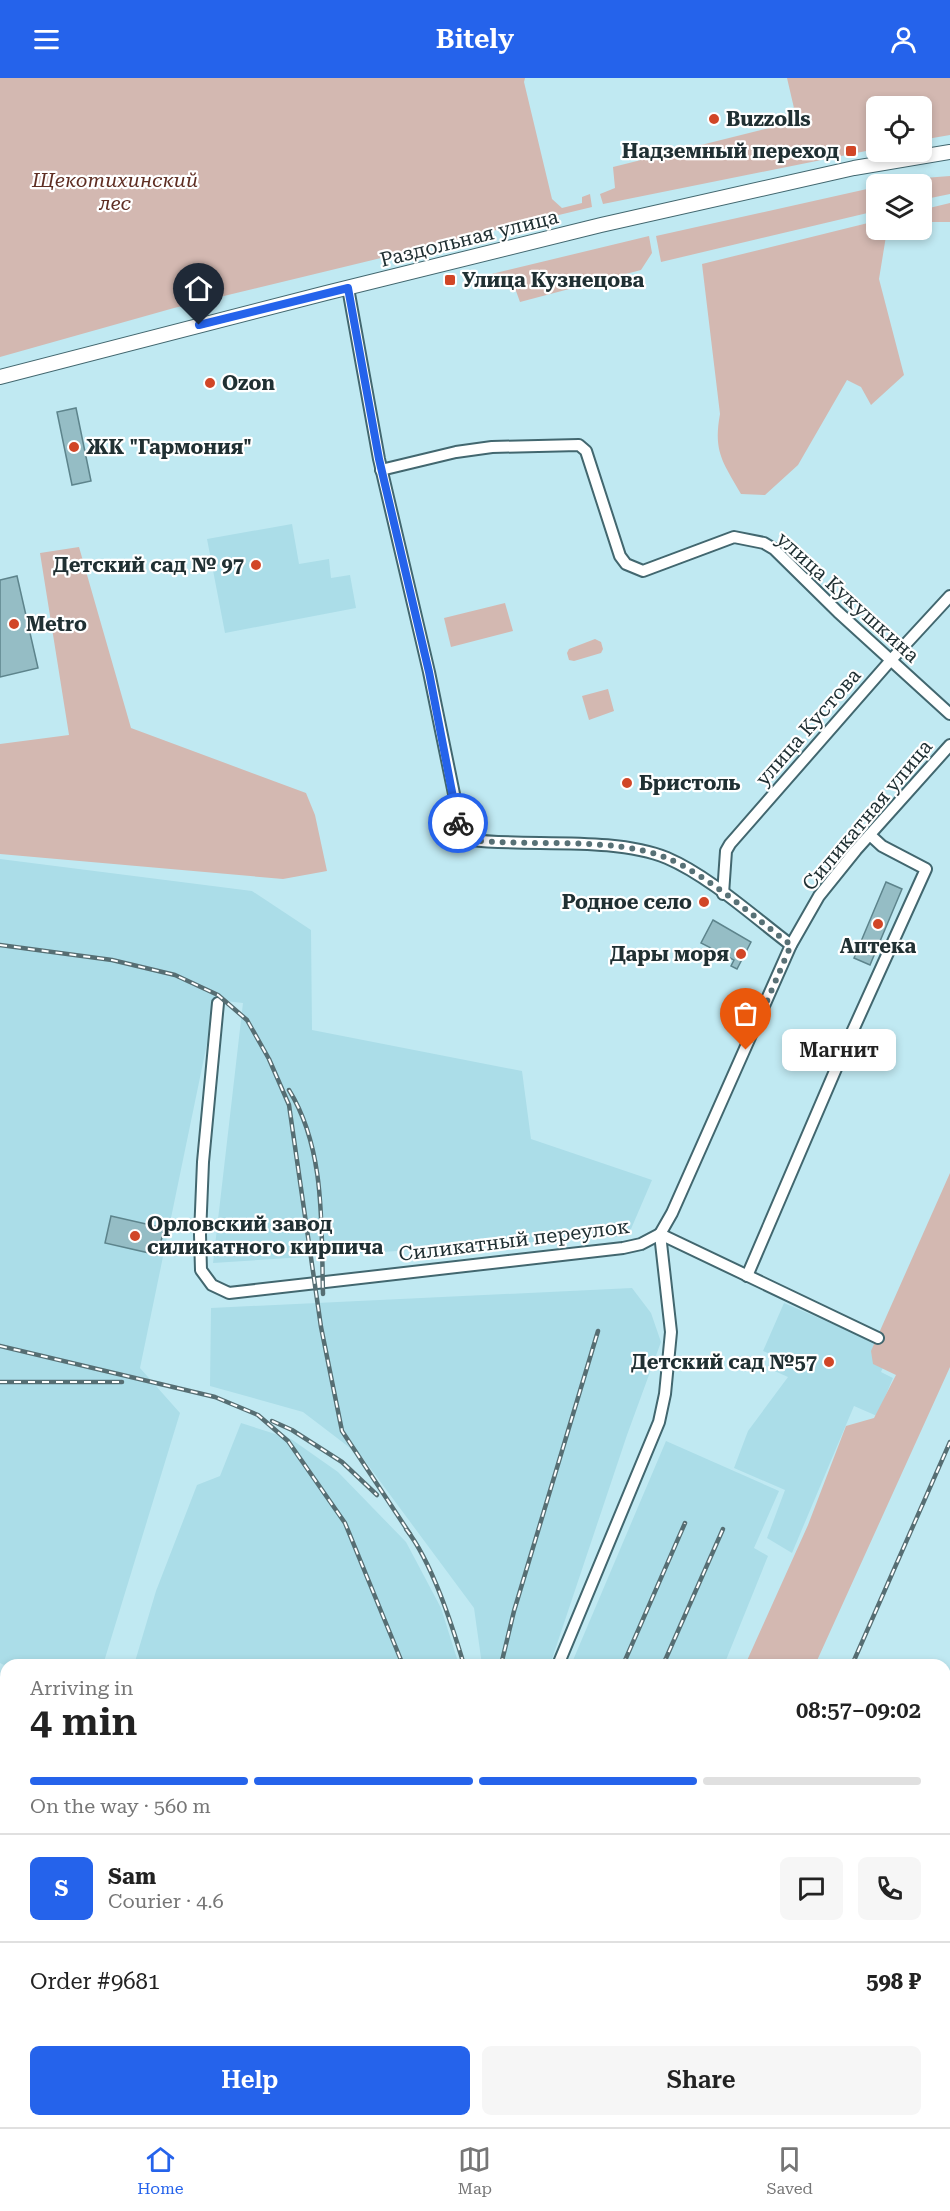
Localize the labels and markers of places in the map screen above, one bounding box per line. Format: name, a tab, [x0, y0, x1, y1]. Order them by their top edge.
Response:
place label: Buzzolls	[726, 107, 811, 131]
marker: Buzzolls	[707, 112, 721, 126]
place label: Надземный переход	[622, 139, 839, 163]
marker: Надземный переход	[844, 144, 858, 158]
pin	[173, 263, 224, 325]
place label: Улица Кузнецова	[462, 268, 644, 292]
marker: Улица Кузнецова	[443, 273, 457, 287]
place label: Ozon	[222, 371, 275, 395]
marker: Ozon	[203, 376, 217, 390]
place label: ЖК "Гармония"	[86, 435, 252, 459]
marker: ЖК "Гармония"	[67, 440, 81, 454]
place label: Детский сад № 97	[53, 553, 244, 577]
marker: Детский сад № 97	[249, 558, 263, 572]
place label: Metro	[26, 612, 87, 636]
marker: Metro	[7, 617, 21, 631]
place label: Бристоль	[639, 771, 741, 795]
marker: Бристоль	[620, 776, 634, 790]
place label: Родное село	[562, 890, 692, 914]
marker: Родное село	[697, 895, 711, 909]
marker: Аптека	[871, 917, 885, 931]
place label: Аптека	[840, 934, 917, 958]
place label: Дары моря	[610, 942, 729, 966]
marker: Дары моря	[734, 947, 748, 961]
pin	[720, 988, 771, 1050]
callout: Магнит	[782, 1029, 896, 1071]
place label: Орловский завод силикатного кирпича	[147, 1212, 383, 1259]
marker: Орловский завод силикатного кирпича	[128, 1229, 142, 1243]
place label: Детский сад №57	[631, 1350, 817, 1374]
marker: Детский сад №57	[822, 1355, 836, 1369]

